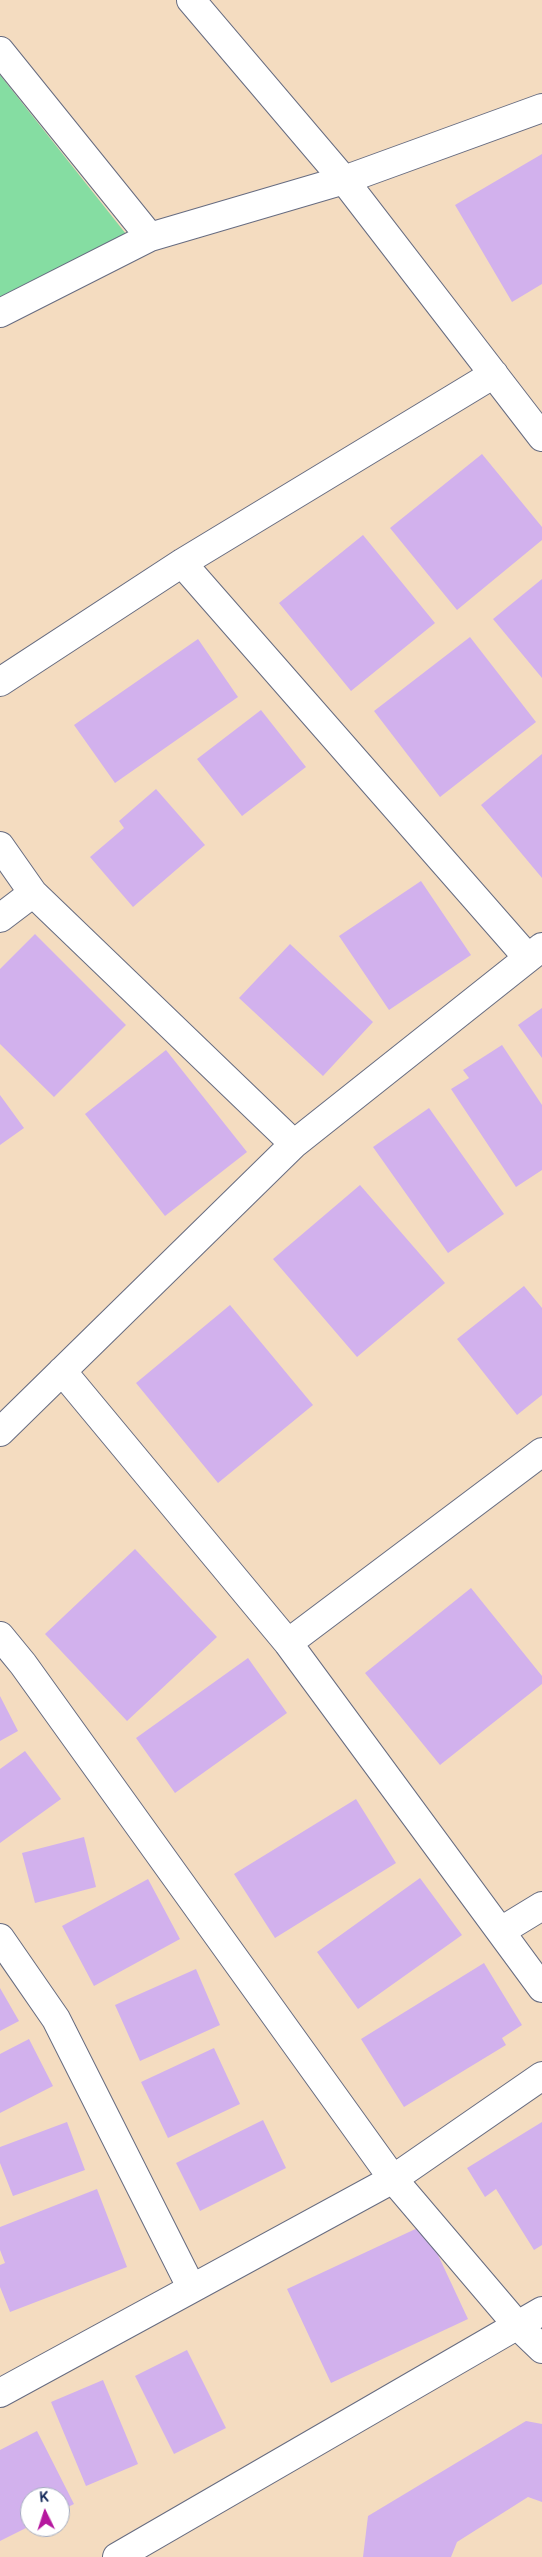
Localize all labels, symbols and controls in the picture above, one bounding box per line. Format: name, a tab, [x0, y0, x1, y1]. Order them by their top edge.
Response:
north arrow	[20, 2487, 70, 2537]
text: K	[39, 2489, 49, 2506]

